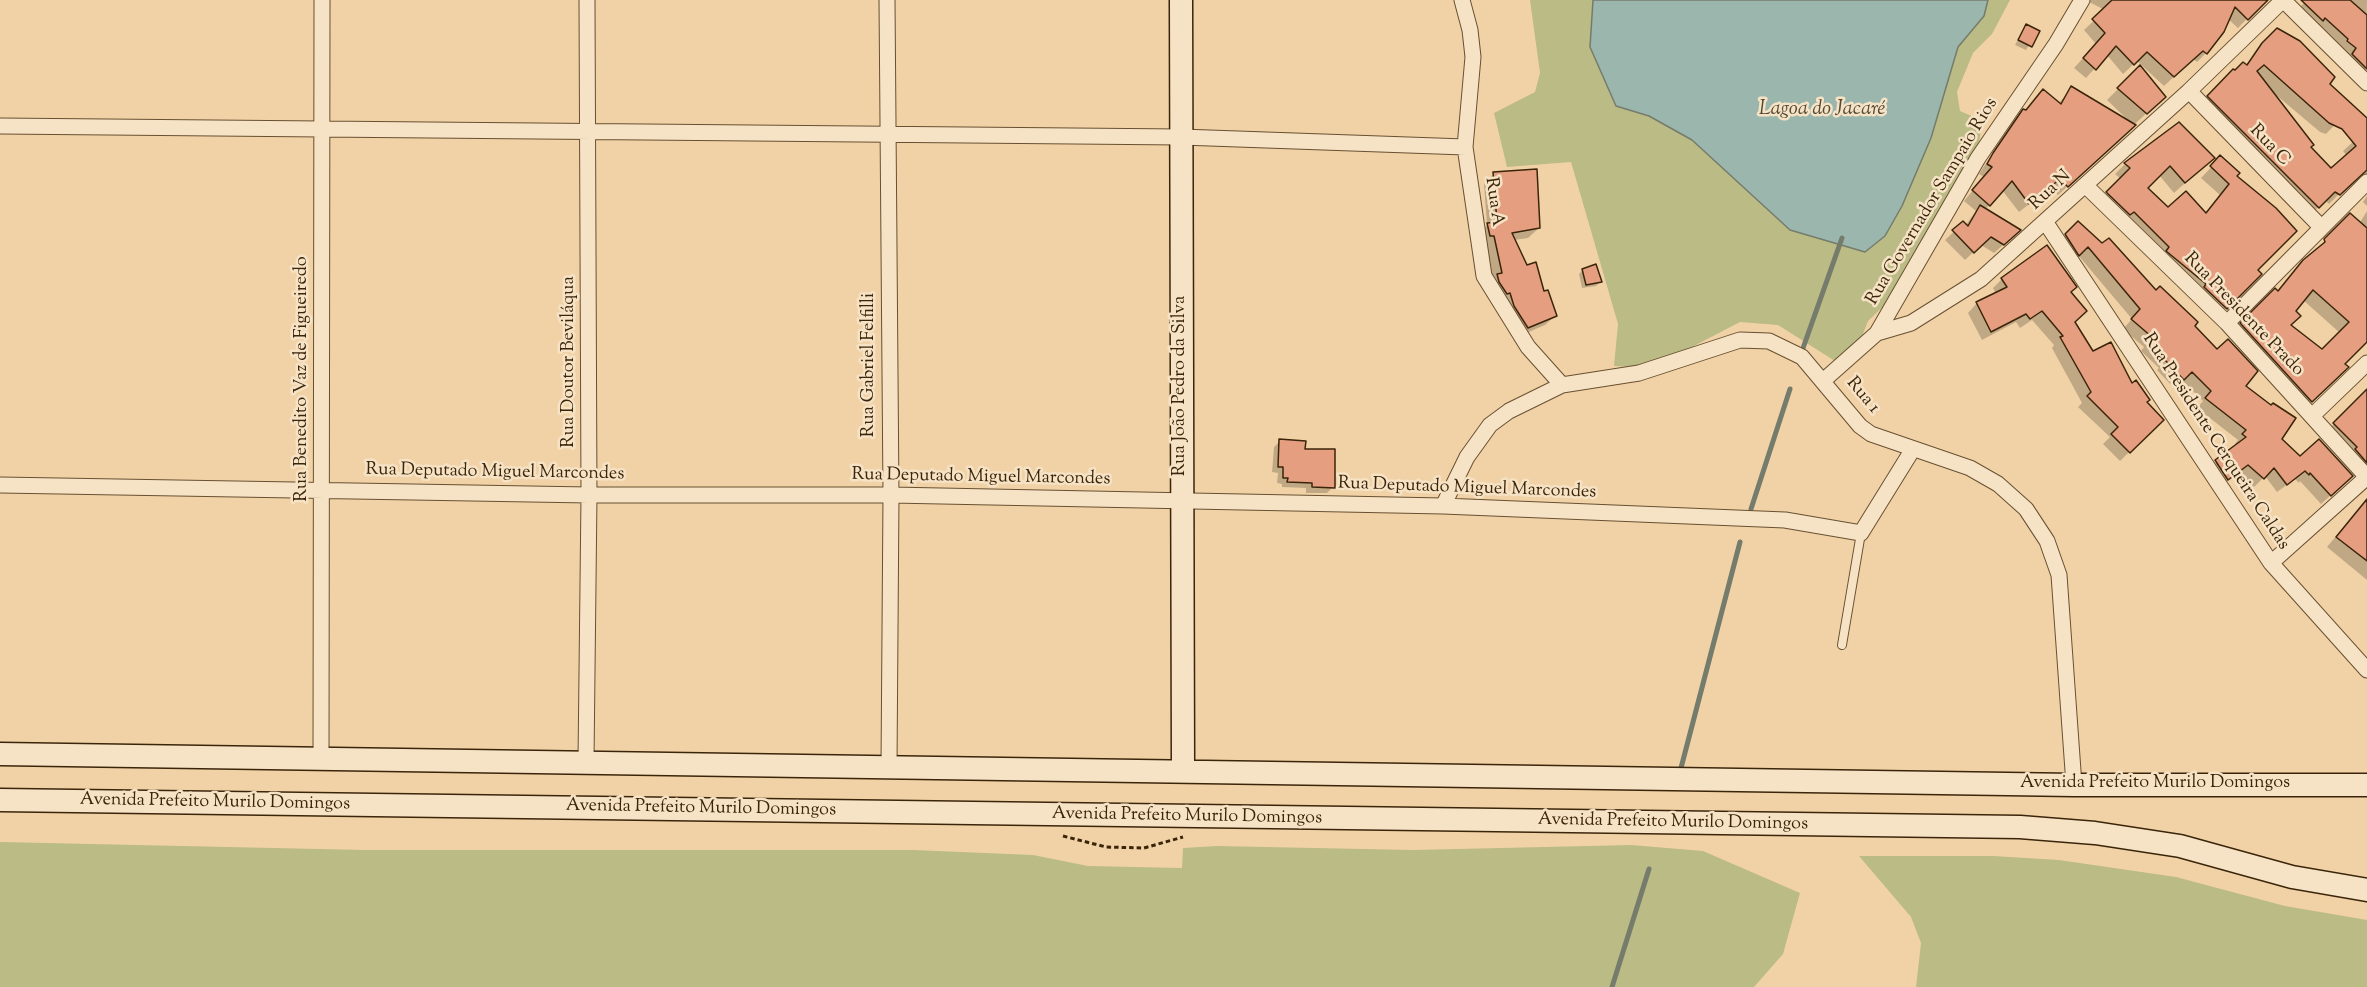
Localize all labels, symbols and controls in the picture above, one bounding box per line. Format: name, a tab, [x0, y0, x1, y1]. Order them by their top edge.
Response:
street label: Rua Governador Sampaio Rios	[1863, 95, 2003, 309]
water label: Lagoa do Jacaré	[1759, 99, 1885, 123]
street label: Rua C	[2244, 121, 2294, 171]
street label: Rua N	[2026, 166, 2076, 216]
street label: Rua A	[1479, 176, 1507, 228]
street label: Rua Presidente Prado	[2178, 249, 2308, 381]
street label: Rua Benedito Vaz de Figueiredo	[292, 256, 314, 502]
street label: Rua Doutor Beviláqua	[559, 276, 581, 448]
street label: Rua Gabriel Felfilli	[859, 293, 881, 437]
street label: Rua João Pedro da Silva	[1170, 296, 1192, 476]
street label: Rua Presidente Cerqueira Caldas	[2137, 330, 2293, 554]
street label: Rua 1	[1841, 373, 1883, 419]
street label: Rua Deputado Miguel Marcondes	[365, 460, 625, 486]
street label: Rua Deputado Miguel Marcondes	[851, 465, 1111, 491]
street label: Rua Deputado Miguel Marcondes	[1337, 474, 1597, 504]
street label: Avenida Prefeito Murilo Domingos	[2020, 773, 2290, 795]
street label: Avenida Prefeito Murilo Domingos	[80, 790, 350, 816]
street label: Avenida Prefeito Murilo Domingos	[566, 796, 836, 822]
street label: Avenida Prefeito Murilo Domingos	[1052, 804, 1322, 830]
street label: Avenida Prefeito Murilo Domingos	[1538, 810, 1808, 836]

